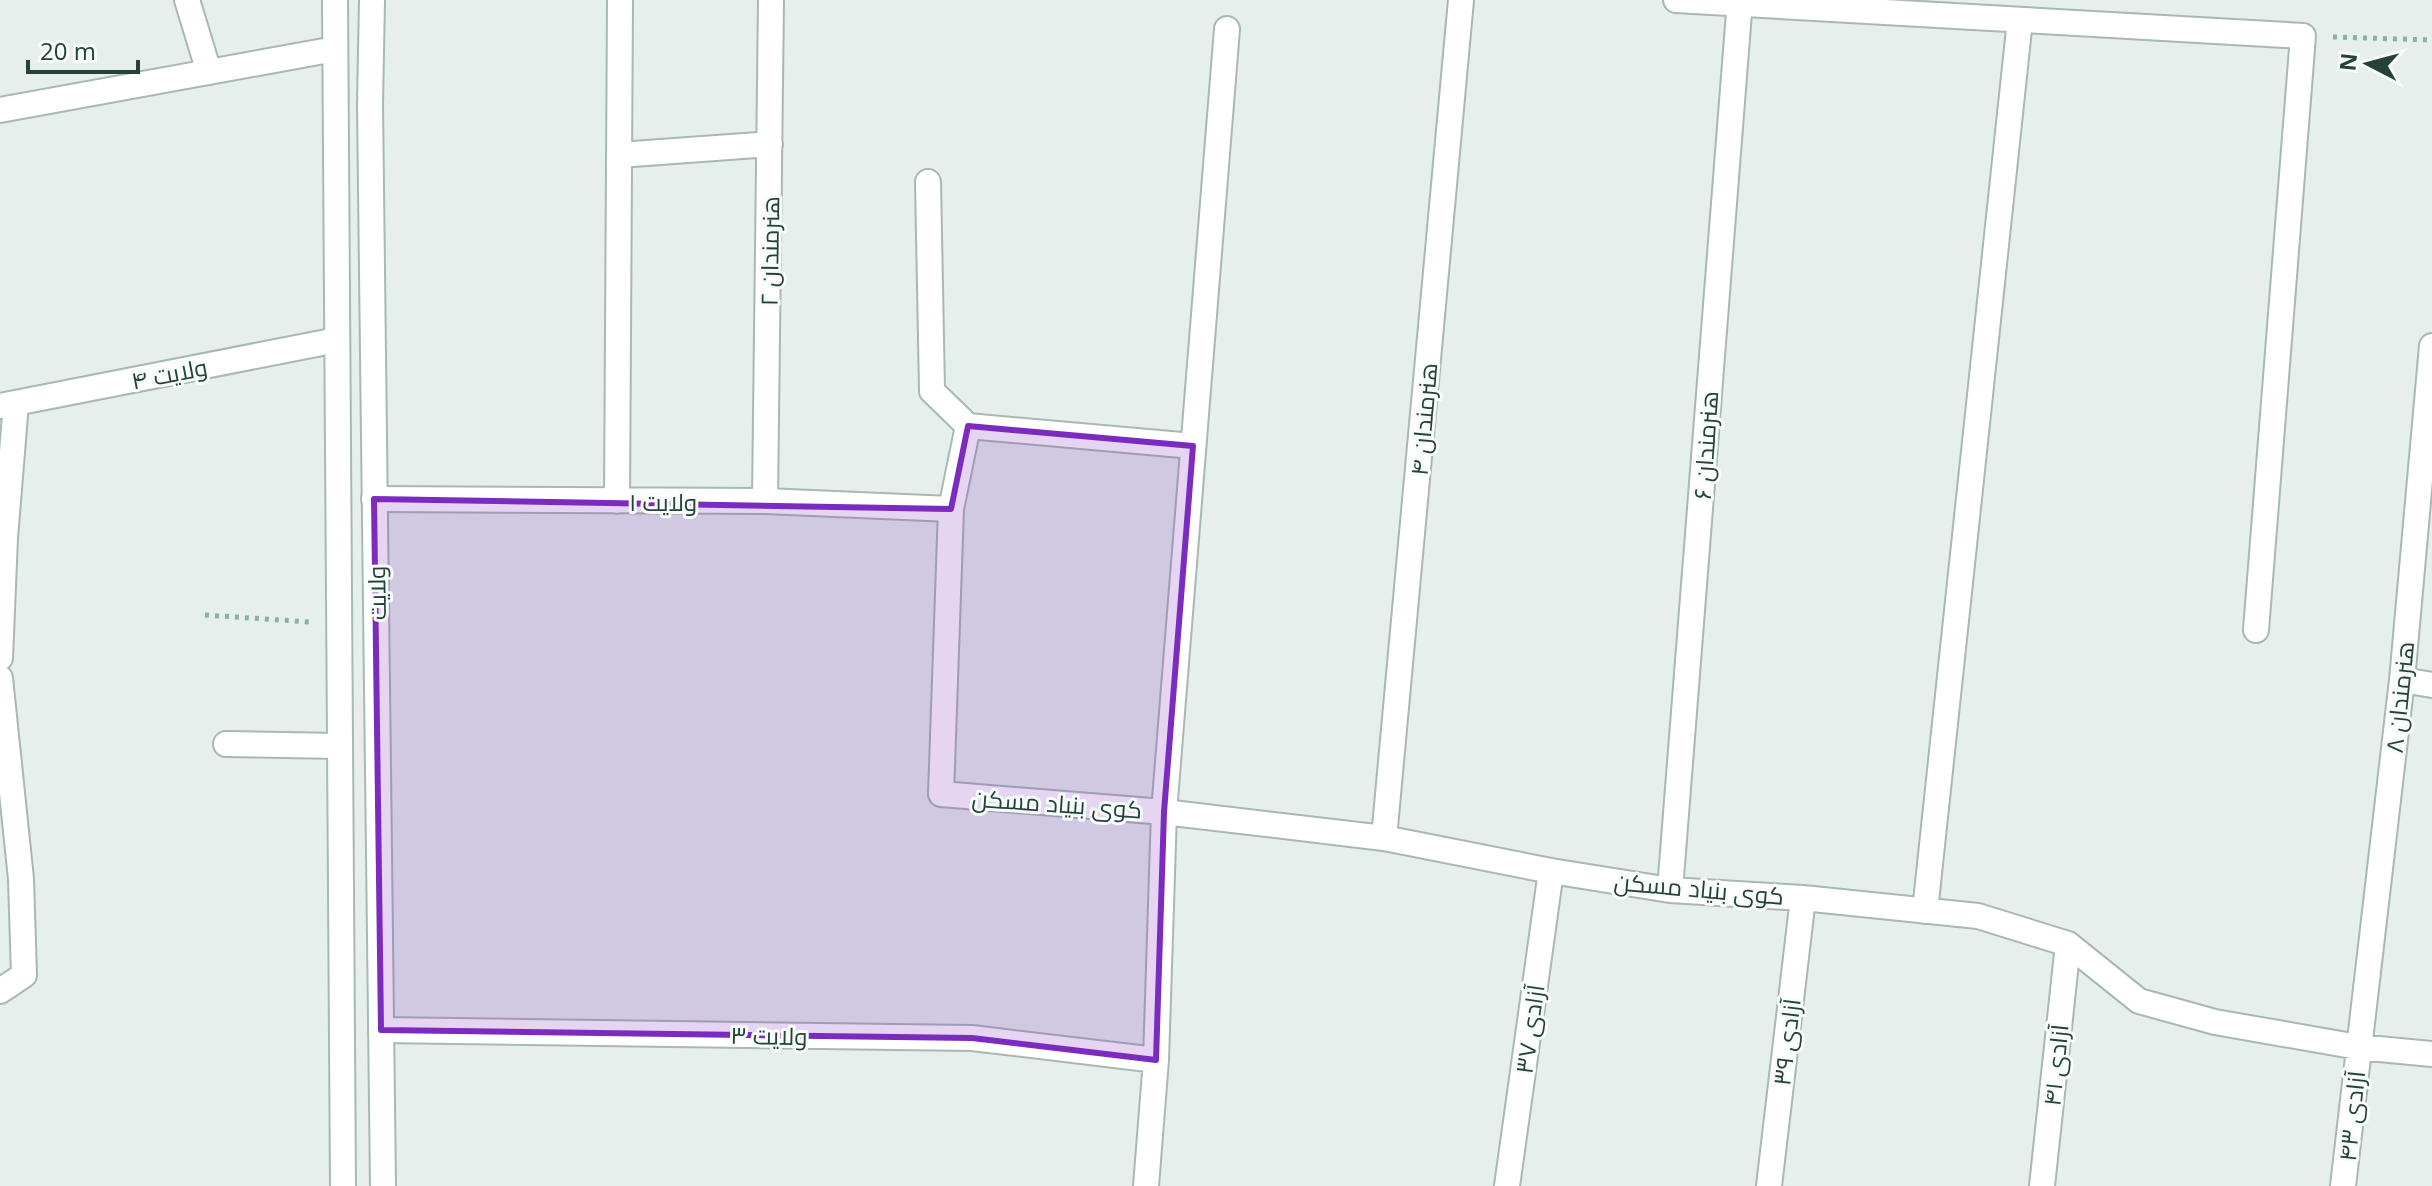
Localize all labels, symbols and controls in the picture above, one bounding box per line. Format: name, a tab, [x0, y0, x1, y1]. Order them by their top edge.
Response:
scale bar	[28, 24, 138, 74]
north arrow	[2328, 24, 2408, 104]
text: 20 m	[40, 34, 96, 67]
text: N	[2331, 51, 2363, 72]
street label: هنرمندان ۲	[752, 196, 786, 306]
street label: ولایت ۴	[128, 349, 210, 397]
street label: هنرمندان ۴	[1402, 361, 1444, 477]
street label: هنرمندان ۶	[1685, 390, 1725, 500]
street label: ولایت ۱	[629, 485, 697, 518]
street label: ولایت	[359, 565, 393, 621]
street label: هنرمندان ۸	[2377, 639, 2421, 755]
street label: کوی بنیاد مسکن	[971, 781, 1143, 825]
street label: کوی بنیاد مسکن	[1613, 864, 1785, 912]
street label: آزادی ۳۷	[1506, 982, 1552, 1076]
street label: آزادی ۳۹	[1764, 996, 1808, 1087]
street label: ولایت ۳	[730, 1018, 808, 1052]
street label: آزادی ۴۱	[2034, 1022, 2076, 1107]
street label: آزادی ۴۳	[2330, 1069, 2372, 1163]

